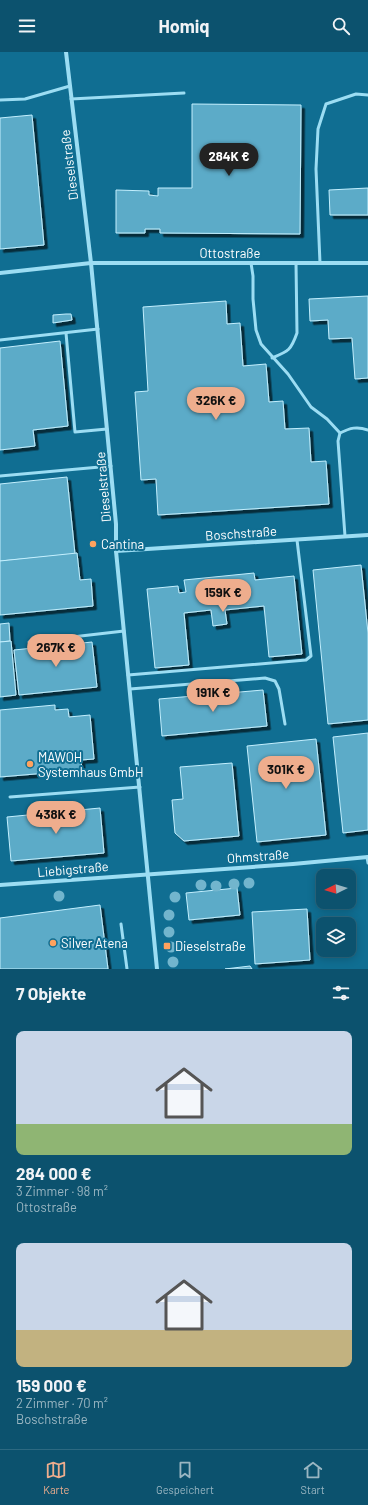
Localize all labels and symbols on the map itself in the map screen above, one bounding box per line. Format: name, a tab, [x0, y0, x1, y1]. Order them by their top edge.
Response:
street label: Dieselstraße	[57, 129, 81, 201]
pin: 284K €	[196, 143, 262, 177]
street label: Ottostraße	[200, 245, 261, 261]
pin: 326K €	[183, 387, 249, 421]
street label: Dieselstraße	[92, 451, 114, 523]
street label: Boschstraße	[205, 523, 277, 543]
place label: Cantina	[101, 536, 144, 552]
marker: Cantina	[88, 539, 98, 549]
pin: 159K €	[190, 579, 256, 613]
pin: 267K €	[23, 634, 89, 668]
pin: 191K €	[180, 679, 246, 713]
place label: MAWOH Systemhaus GmbH	[38, 749, 143, 780]
pin: 301K €	[253, 756, 319, 790]
marker: MAWOH Systemhaus GmbH	[25, 759, 35, 769]
pin: 438K €	[23, 801, 89, 835]
street label: Ohmstraße	[226, 846, 290, 866]
street label: Liebigstraße	[37, 858, 109, 880]
north arrow	[316, 869, 356, 909]
place label: Silver Atena	[61, 935, 128, 951]
marker: Silver Atena	[48, 938, 58, 948]
place label: Dieselstraße	[175, 938, 246, 954]
marker: Dieselstraße	[162, 941, 172, 951]

